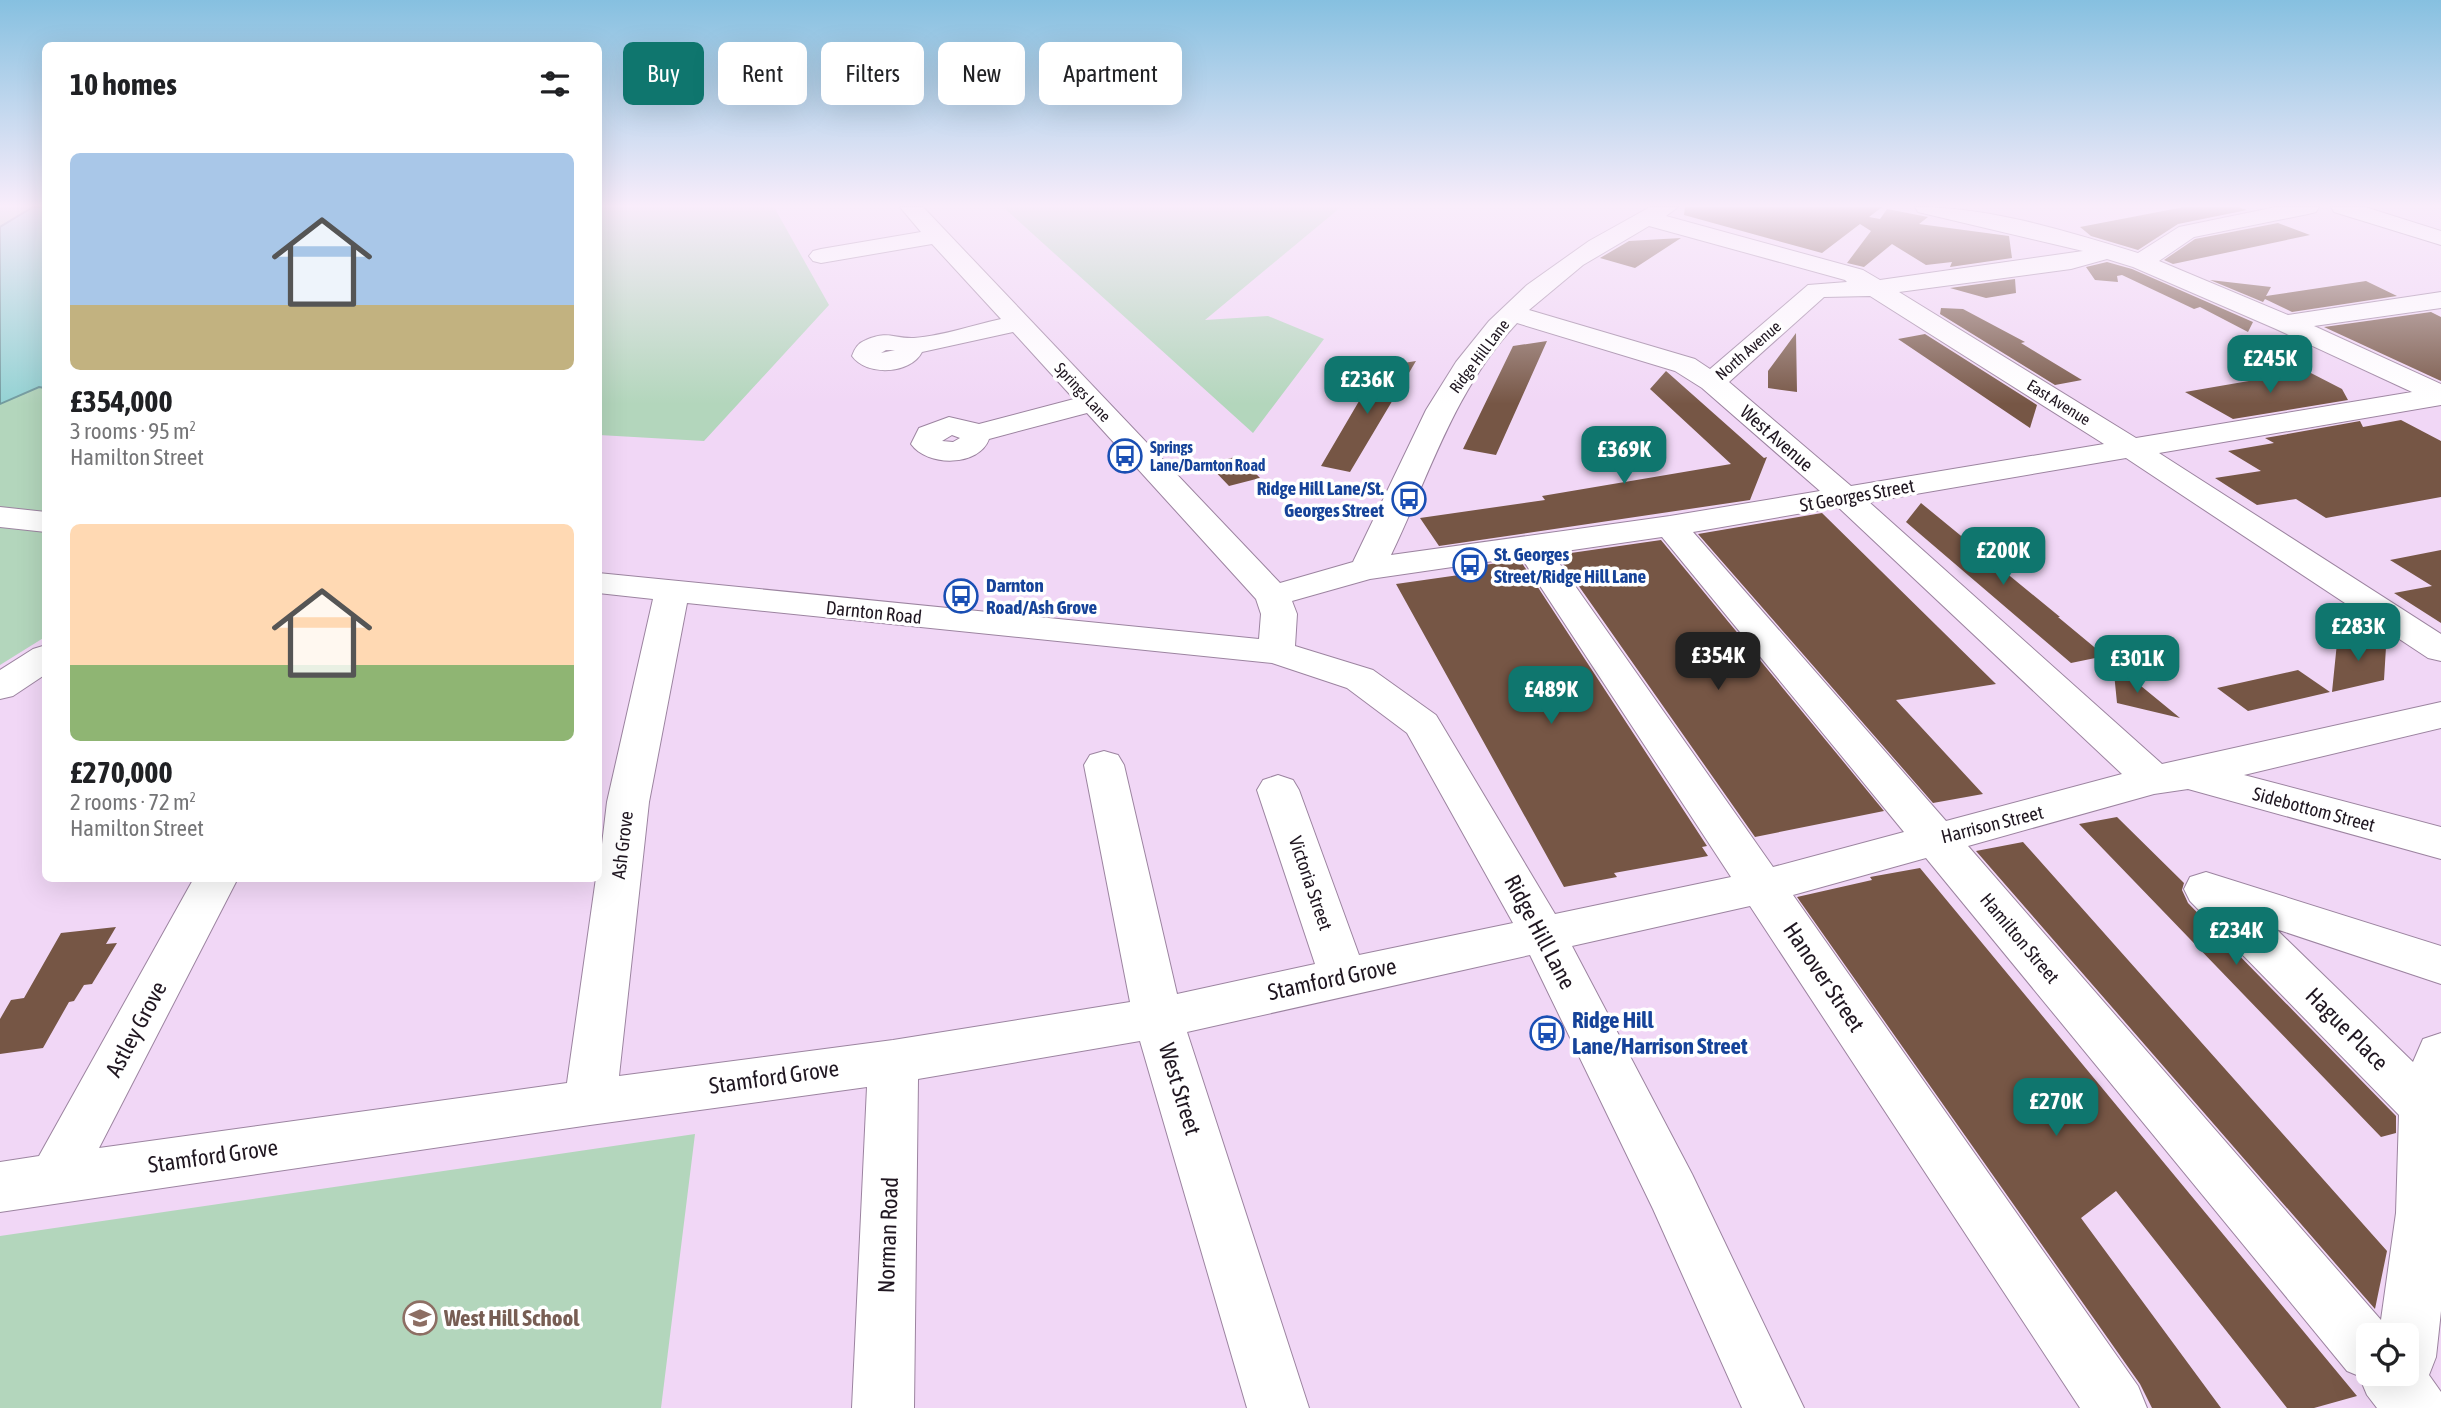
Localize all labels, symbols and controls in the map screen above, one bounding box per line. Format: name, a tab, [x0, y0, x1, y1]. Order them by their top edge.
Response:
chip: Buy	[623, 42, 704, 105]
chip: Rent	[718, 42, 807, 105]
chip: Filters	[821, 42, 924, 105]
chip: New	[938, 42, 1025, 105]
chip: Apartment	[1039, 42, 1182, 105]
icon: filters	[536, 65, 574, 103]
text: 10 homes	[70, 67, 177, 101]
icon: home	[259, 199, 385, 325]
street label: Ridge Hill Lane	[1445, 316, 1513, 397]
street label: North Avenue	[1712, 317, 1784, 383]
pin: £245K	[2221, 336, 2319, 395]
text: £245K	[2243, 345, 2297, 371]
pin: £236K	[1318, 356, 1416, 416]
street label: Springs Lane	[1051, 359, 1115, 426]
text: £236K	[1340, 366, 1394, 392]
street label: East Avenue	[2024, 376, 2094, 428]
text: £354,000	[70, 384, 173, 418]
street label: West Avenue	[1736, 400, 1818, 476]
text: 3 rooms · 95 m²	[70, 418, 196, 444]
pin: £369K	[1575, 426, 1673, 486]
text: £369K	[1597, 436, 1651, 462]
bus stop icon: Springs Lane/Darnton Road	[1106, 437, 1144, 475]
place label: Springs Lane/Darnton Road	[1150, 438, 1266, 474]
text: Hamilton Street	[70, 444, 204, 470]
street label: St Georges Street	[1798, 474, 1916, 516]
place label: Ridge Hill Lane/St. Georges Street	[1257, 477, 1385, 521]
bus stop icon: Ridge Hill Lane/St. Georges Street	[1390, 480, 1428, 518]
pin: £200K	[1954, 528, 2052, 587]
text: £200K	[1976, 537, 2030, 563]
place label: St. Georges Street/Ridge Hill Lane	[1494, 543, 1646, 587]
bus stop icon: St. Georges Street/Ridge Hill Lane	[1451, 546, 1489, 584]
icon: home	[259, 570, 385, 696]
place label: Darnton Road/Ash Grove	[986, 574, 1098, 618]
bus stop icon: Darnton Road/Ash Grove	[942, 577, 980, 615]
street label: Darnton Road	[825, 596, 923, 628]
pin: £283K	[2309, 604, 2407, 663]
text: £283K	[2331, 613, 2385, 639]
pin: £354K	[1669, 632, 1767, 692]
pin: £301K	[2088, 636, 2186, 695]
text: £354K	[1691, 642, 1745, 668]
text: £301K	[2110, 645, 2164, 671]
pin: £489K	[1502, 666, 1600, 726]
text: £489K	[1524, 676, 1578, 702]
text: £270,000	[70, 755, 173, 789]
street label: Sidebottom Street	[2251, 782, 2377, 836]
text: 2 rooms · 72 m²	[70, 789, 196, 815]
street label: Harrison Street	[1939, 801, 2045, 847]
street label: Ash Grove	[607, 810, 637, 880]
text: Hamilton Street	[70, 815, 204, 841]
street label: Victoria Street	[1285, 833, 1337, 933]
street label: Ridge Hill Lane	[1499, 870, 1581, 994]
street label: Hamilton Street	[1976, 889, 2064, 987]
pin: £234K	[2187, 908, 2285, 967]
text: £234K	[2209, 917, 2263, 943]
street label: Hanover Street	[1778, 918, 1870, 1036]
street label: Stamford Grove	[1265, 953, 1399, 1005]
street label: Astley Grove	[100, 977, 172, 1081]
street label: Hague Place	[2300, 982, 2394, 1076]
place label: Ridge Hill Lane/Harrison Street	[1572, 1007, 1748, 1059]
bus stop icon: Ridge Hill Lane/Harrison Street	[1528, 1014, 1566, 1052]
street label: West Street	[1154, 1040, 1206, 1138]
street label: Stamford Grove	[707, 1055, 841, 1099]
pin: £270K	[2007, 1078, 2105, 1138]
text: £270K	[2029, 1088, 2083, 1114]
street label: Stamford Grove	[146, 1134, 280, 1178]
street label: Norman Road	[873, 1176, 903, 1294]
school or university icon: West Hill School	[401, 1299, 439, 1337]
place label: West Hill School	[443, 1305, 580, 1331]
map controls	[2356, 1323, 2419, 1386]
button: locate	[2356, 1323, 2419, 1386]

